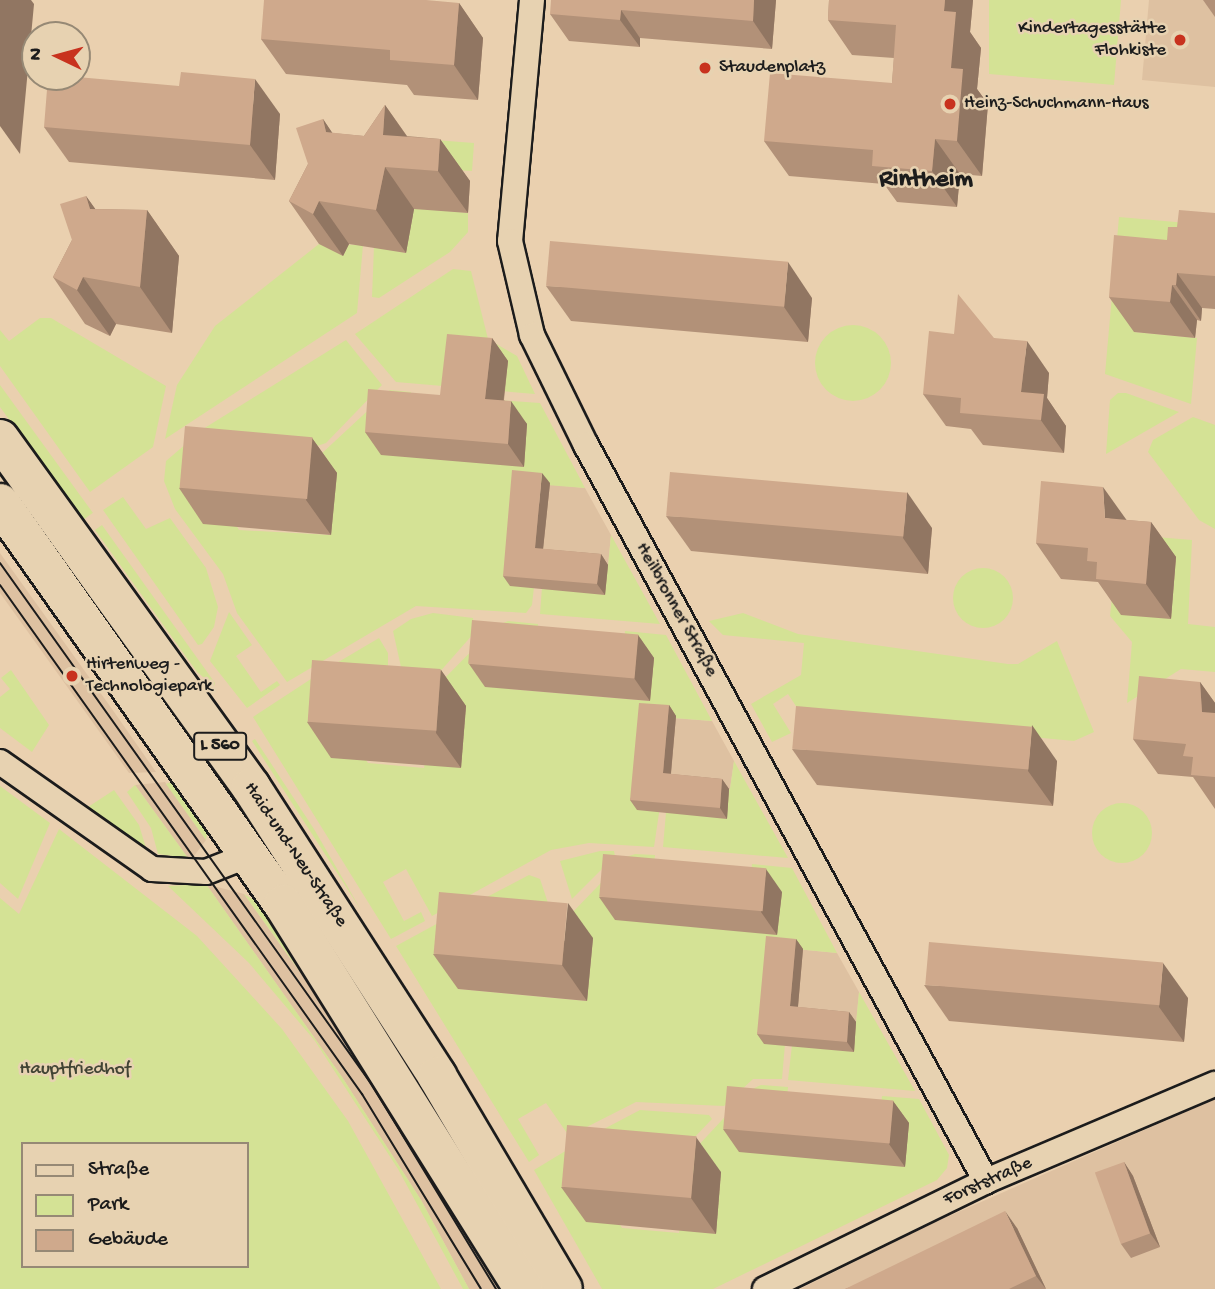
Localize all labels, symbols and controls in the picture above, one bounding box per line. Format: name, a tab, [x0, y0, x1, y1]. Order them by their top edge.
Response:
place label: Kindertagesstätte Flohkiste	[1018, 18, 1166, 62]
north arrow	[21, 21, 91, 91]
marker: Kindertagesstätte Flohkiste	[1172, 32, 1188, 48]
text: N	[25, 47, 49, 61]
place label: Staudenplatz	[719, 57, 825, 79]
marker: Staudenplatz	[697, 60, 713, 76]
place label: Heinz-Schuchmann-Haus	[964, 93, 1149, 115]
marker: Heinz-Schuchmann-Haus	[942, 96, 958, 112]
district label: Rintheim	[879, 165, 973, 197]
street label: Heilbronner Straße	[630, 539, 722, 681]
place label: Hirtenweg - Technologiepark	[86, 654, 213, 698]
marker: Hirtenweg - Technologiepark	[64, 668, 80, 684]
road number: L 560	[192, 732, 248, 760]
street label: Haid-und-Neu-Straße	[238, 778, 352, 932]
park label: Hauptfriedhof	[20, 1059, 130, 1081]
legend	[21, 1142, 248, 1268]
street label: Forststraße	[940, 1152, 1036, 1212]
text: Straße	[88, 1158, 149, 1183]
text: Park	[88, 1193, 128, 1218]
text: Gebäude	[88, 1228, 168, 1253]

